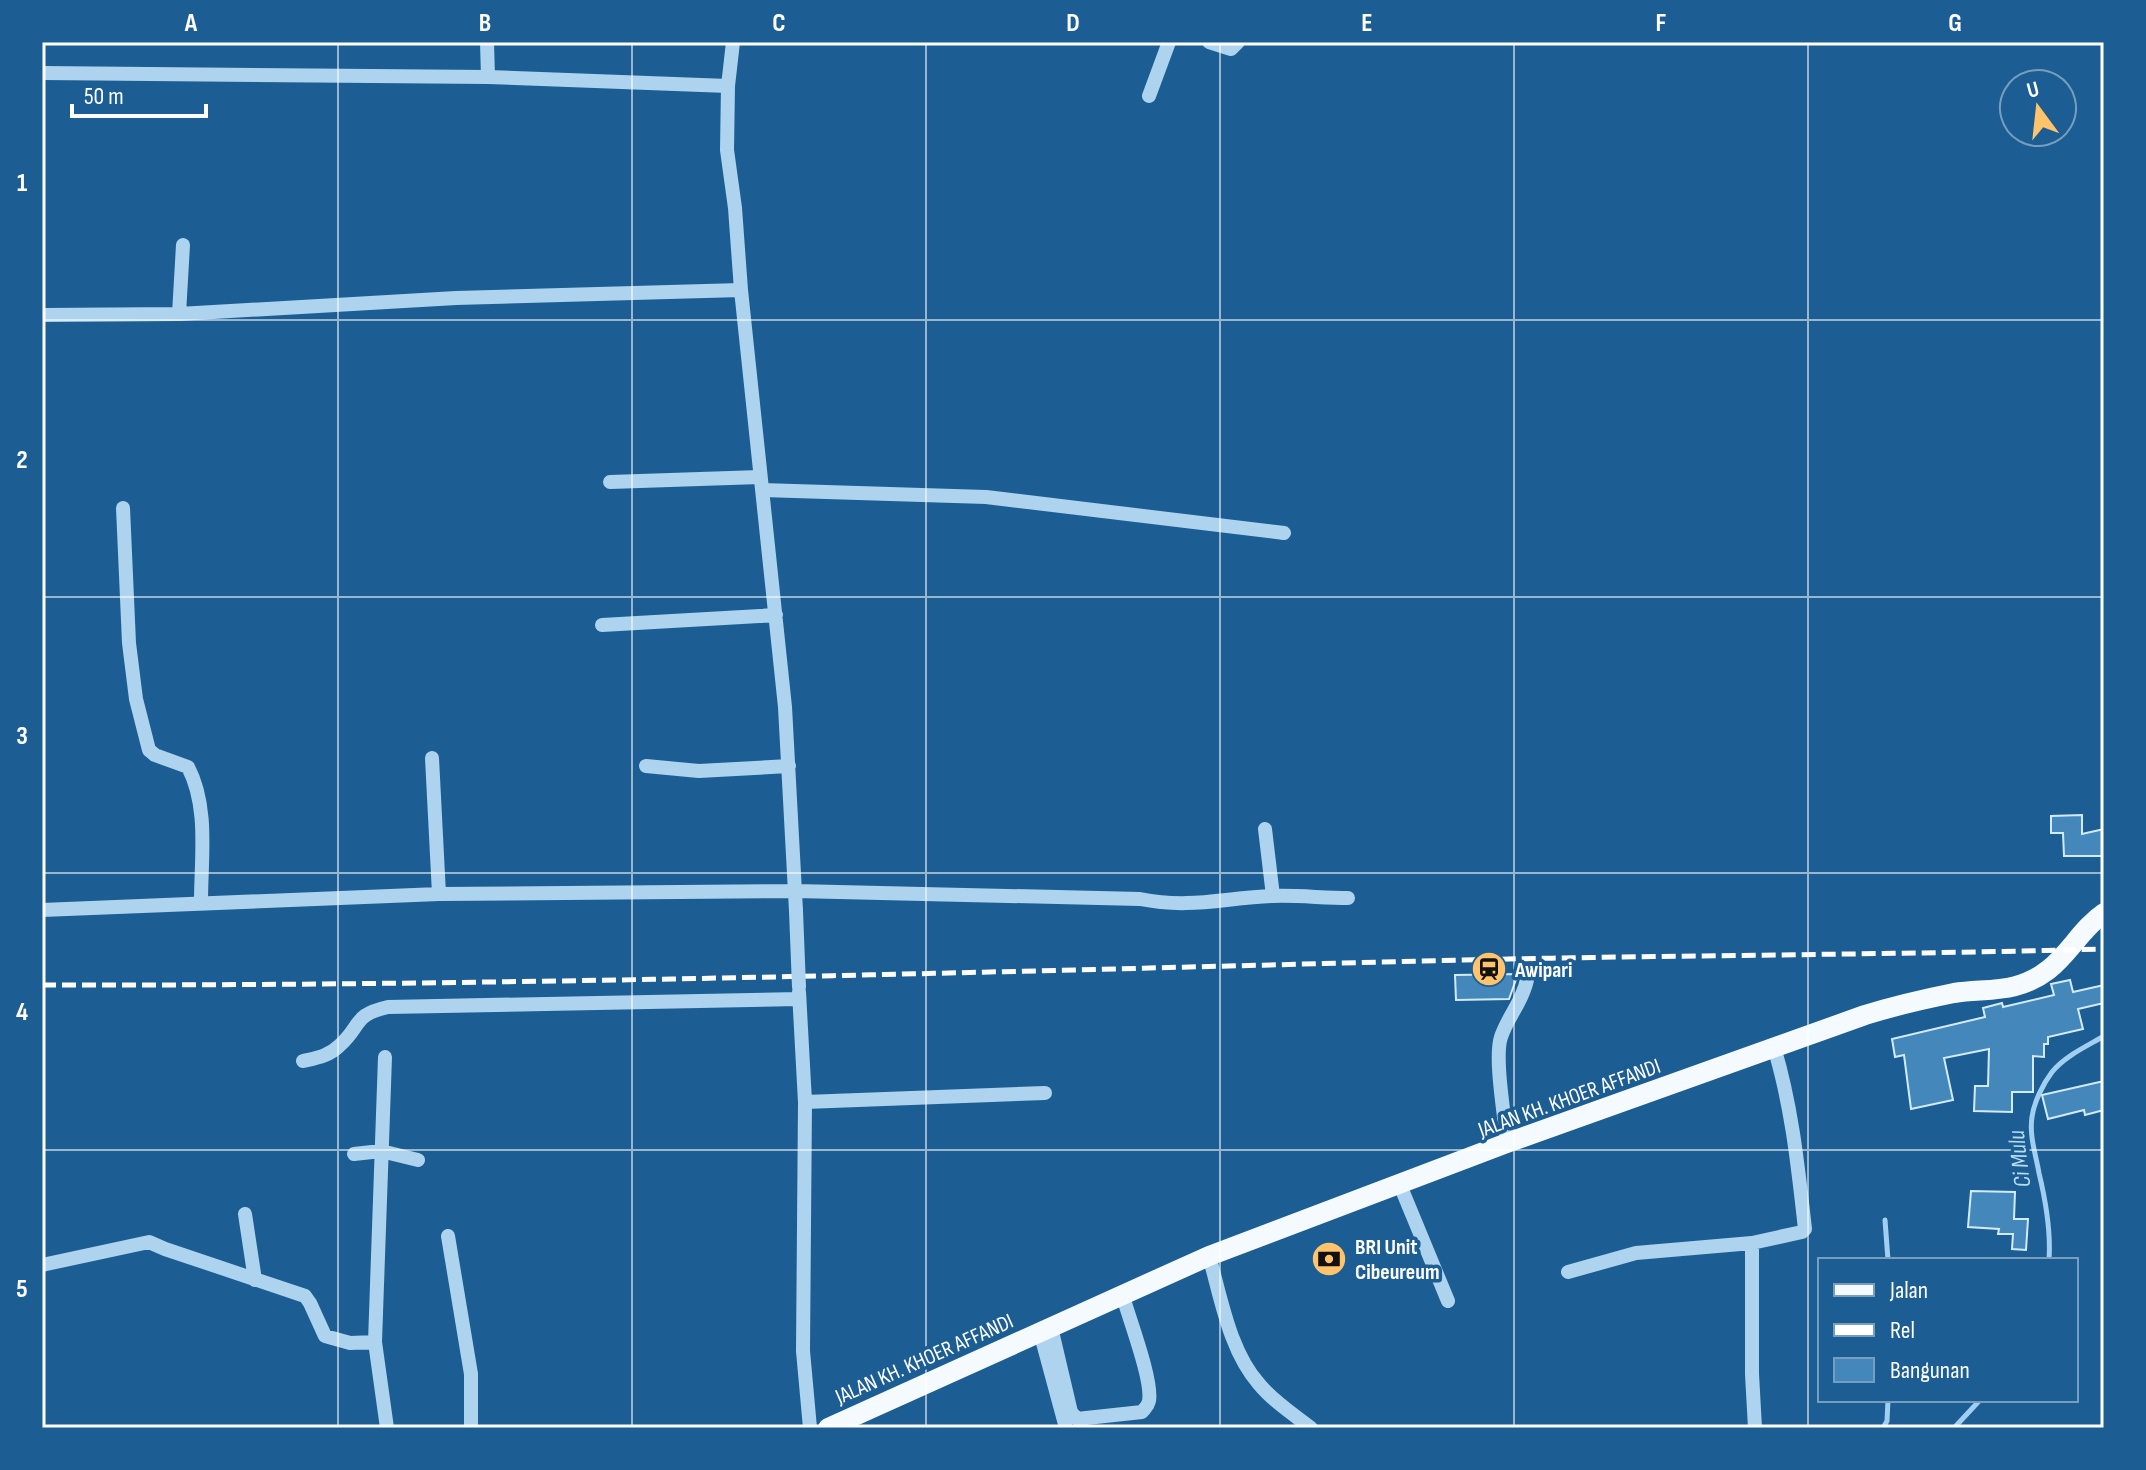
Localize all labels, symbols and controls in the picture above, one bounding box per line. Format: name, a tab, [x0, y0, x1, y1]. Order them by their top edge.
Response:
text: A	[184, 8, 198, 39]
text: B	[479, 8, 491, 39]
text: C	[772, 8, 786, 39]
text: D	[1066, 8, 1080, 39]
text: E	[1361, 8, 1373, 39]
text: F	[1656, 8, 1667, 39]
text: G	[1948, 8, 1962, 39]
scale bar	[72, 68, 206, 118]
north arrow	[1998, 68, 2078, 148]
text: U	[2024, 76, 2042, 105]
text: 50 m	[84, 82, 124, 111]
text: 1	[17, 168, 27, 199]
text: 2	[16, 445, 28, 476]
text: 3	[16, 721, 28, 752]
station icon: Awipari	[1470, 950, 1508, 988]
place label: Awipari	[1514, 957, 1573, 984]
text: 4	[16, 997, 28, 1028]
street label: JALAN KH. KHOER AFFANDI	[1474, 1053, 1664, 1144]
water label: Ci Mulu	[2002, 1128, 2037, 1189]
place label: BRI Unit Cibeureum	[1355, 1234, 1439, 1286]
bank icon: BRI Unit Cibeureum	[1310, 1240, 1348, 1278]
legend	[1818, 1258, 2078, 1402]
text: 5	[16, 1274, 28, 1305]
text: Jalan	[1889, 1276, 1928, 1305]
street label: JALAN KH. KHOER AFFANDI	[831, 1308, 1018, 1411]
text: Rel	[1890, 1316, 1915, 1345]
text: Bangunan	[1890, 1356, 1970, 1385]

